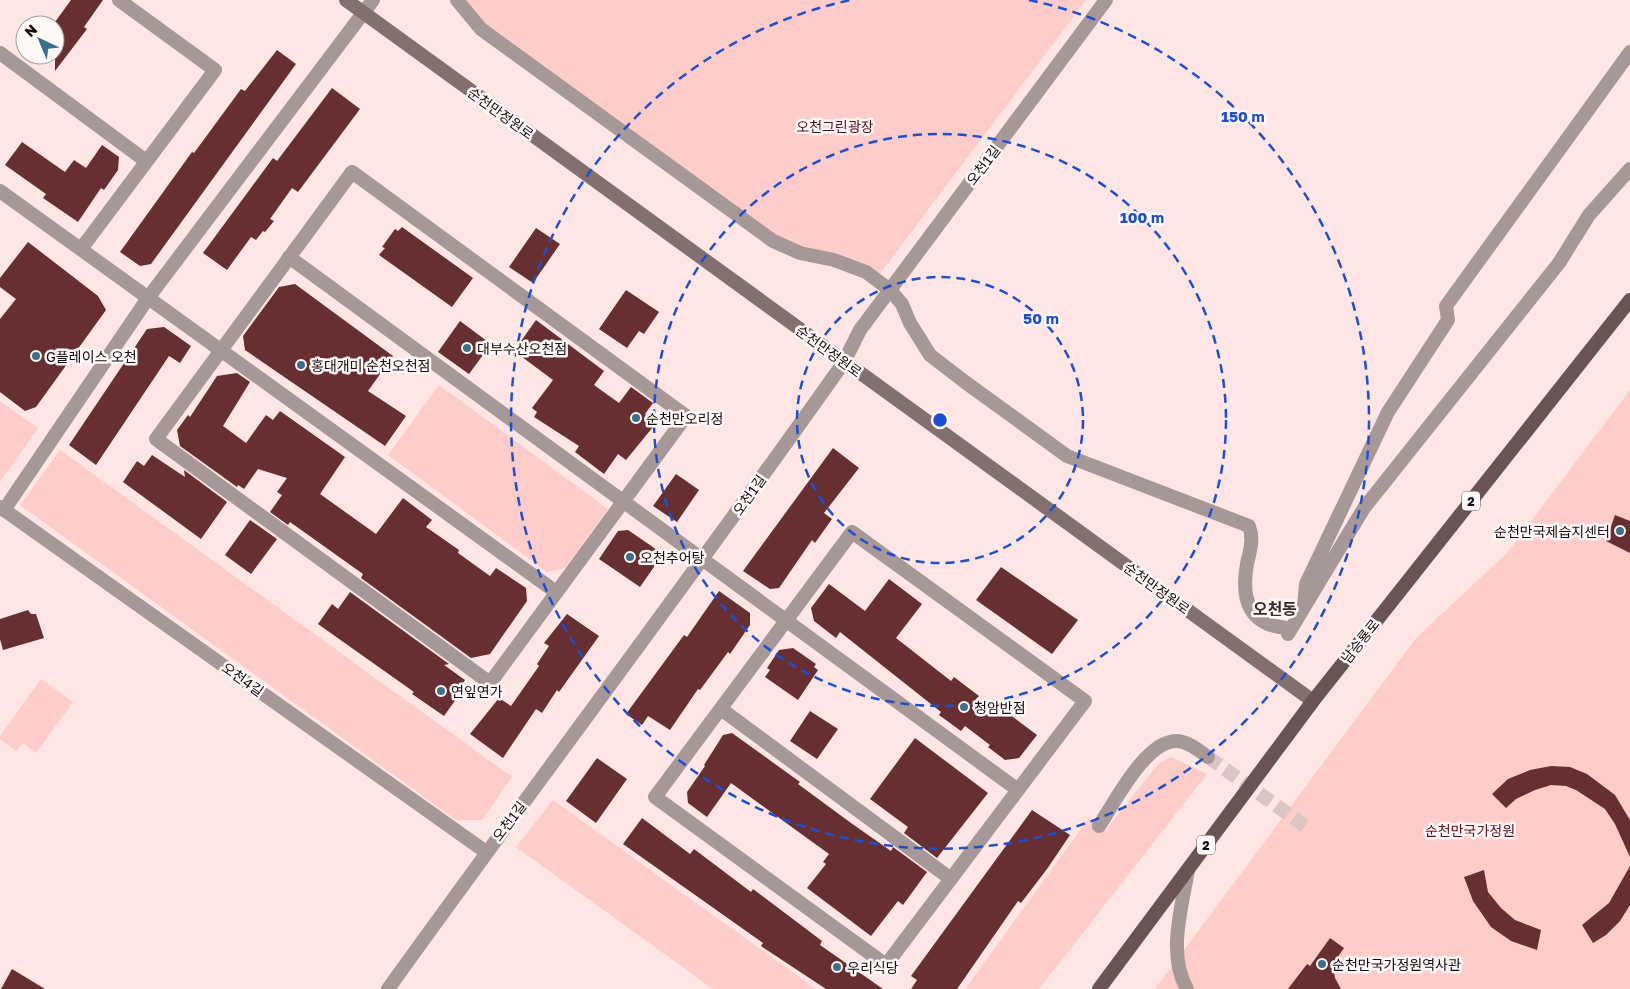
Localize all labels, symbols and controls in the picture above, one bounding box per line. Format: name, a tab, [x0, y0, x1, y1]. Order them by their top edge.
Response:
north arrow	[15, 15, 65, 65]
text: N	[21, 20, 40, 40]
street label: 순천만정원로	[465, 83, 537, 143]
text: 150 m	[1221, 107, 1265, 125]
park label: 오천그린광장	[796, 118, 874, 135]
street label: 오천1길	[963, 142, 1003, 188]
text: 100 m	[1120, 208, 1164, 226]
text: 50 m	[1023, 309, 1059, 327]
street label: 순천만정원로	[793, 321, 865, 381]
place label: 대부수산오천점	[477, 340, 567, 357]
marker: 대부수산오천점	[461, 342, 473, 354]
place label: G플레이스 오천	[46, 348, 137, 365]
marker: G플레이스 오천	[30, 350, 42, 362]
place label: 홍대개미 순천오천점	[311, 357, 430, 374]
marker: 홍대개미 순천오천점	[295, 359, 307, 371]
place label: 순천만오리정	[646, 410, 723, 427]
centre of rings	[931, 411, 949, 429]
marker: 순천만오리정	[630, 412, 642, 424]
street label: 오천1길	[729, 472, 769, 518]
road number: 2	[1462, 492, 1480, 511]
place label: 순천만국제습지센터	[1494, 523, 1610, 540]
marker: 순천만국제습지센터	[1614, 525, 1626, 537]
place label: 오천추어탕	[640, 549, 705, 566]
marker: 오천추어탕	[624, 551, 636, 563]
street label: 순천만정원로	[1121, 558, 1193, 618]
district label: 오천동	[1253, 599, 1297, 619]
street label: 남승룡로	[1337, 615, 1383, 667]
street label: 오천4길	[219, 659, 267, 699]
place label: 연잎연가	[451, 683, 503, 700]
marker: 연잎연가	[435, 685, 447, 697]
place label: 청암반점	[974, 699, 1026, 716]
marker: 청암반점	[958, 701, 970, 713]
street label: 오천1길	[489, 798, 529, 844]
park label: 순천만국가정원	[1425, 822, 1515, 839]
road number: 2	[1197, 836, 1215, 854]
place label: 순천만국가정원역사관	[1332, 956, 1461, 973]
marker: 순천만국가정원역사관	[1316, 958, 1328, 970]
place label: 우리식당	[847, 959, 899, 976]
marker: 우리식당	[831, 961, 843, 973]

